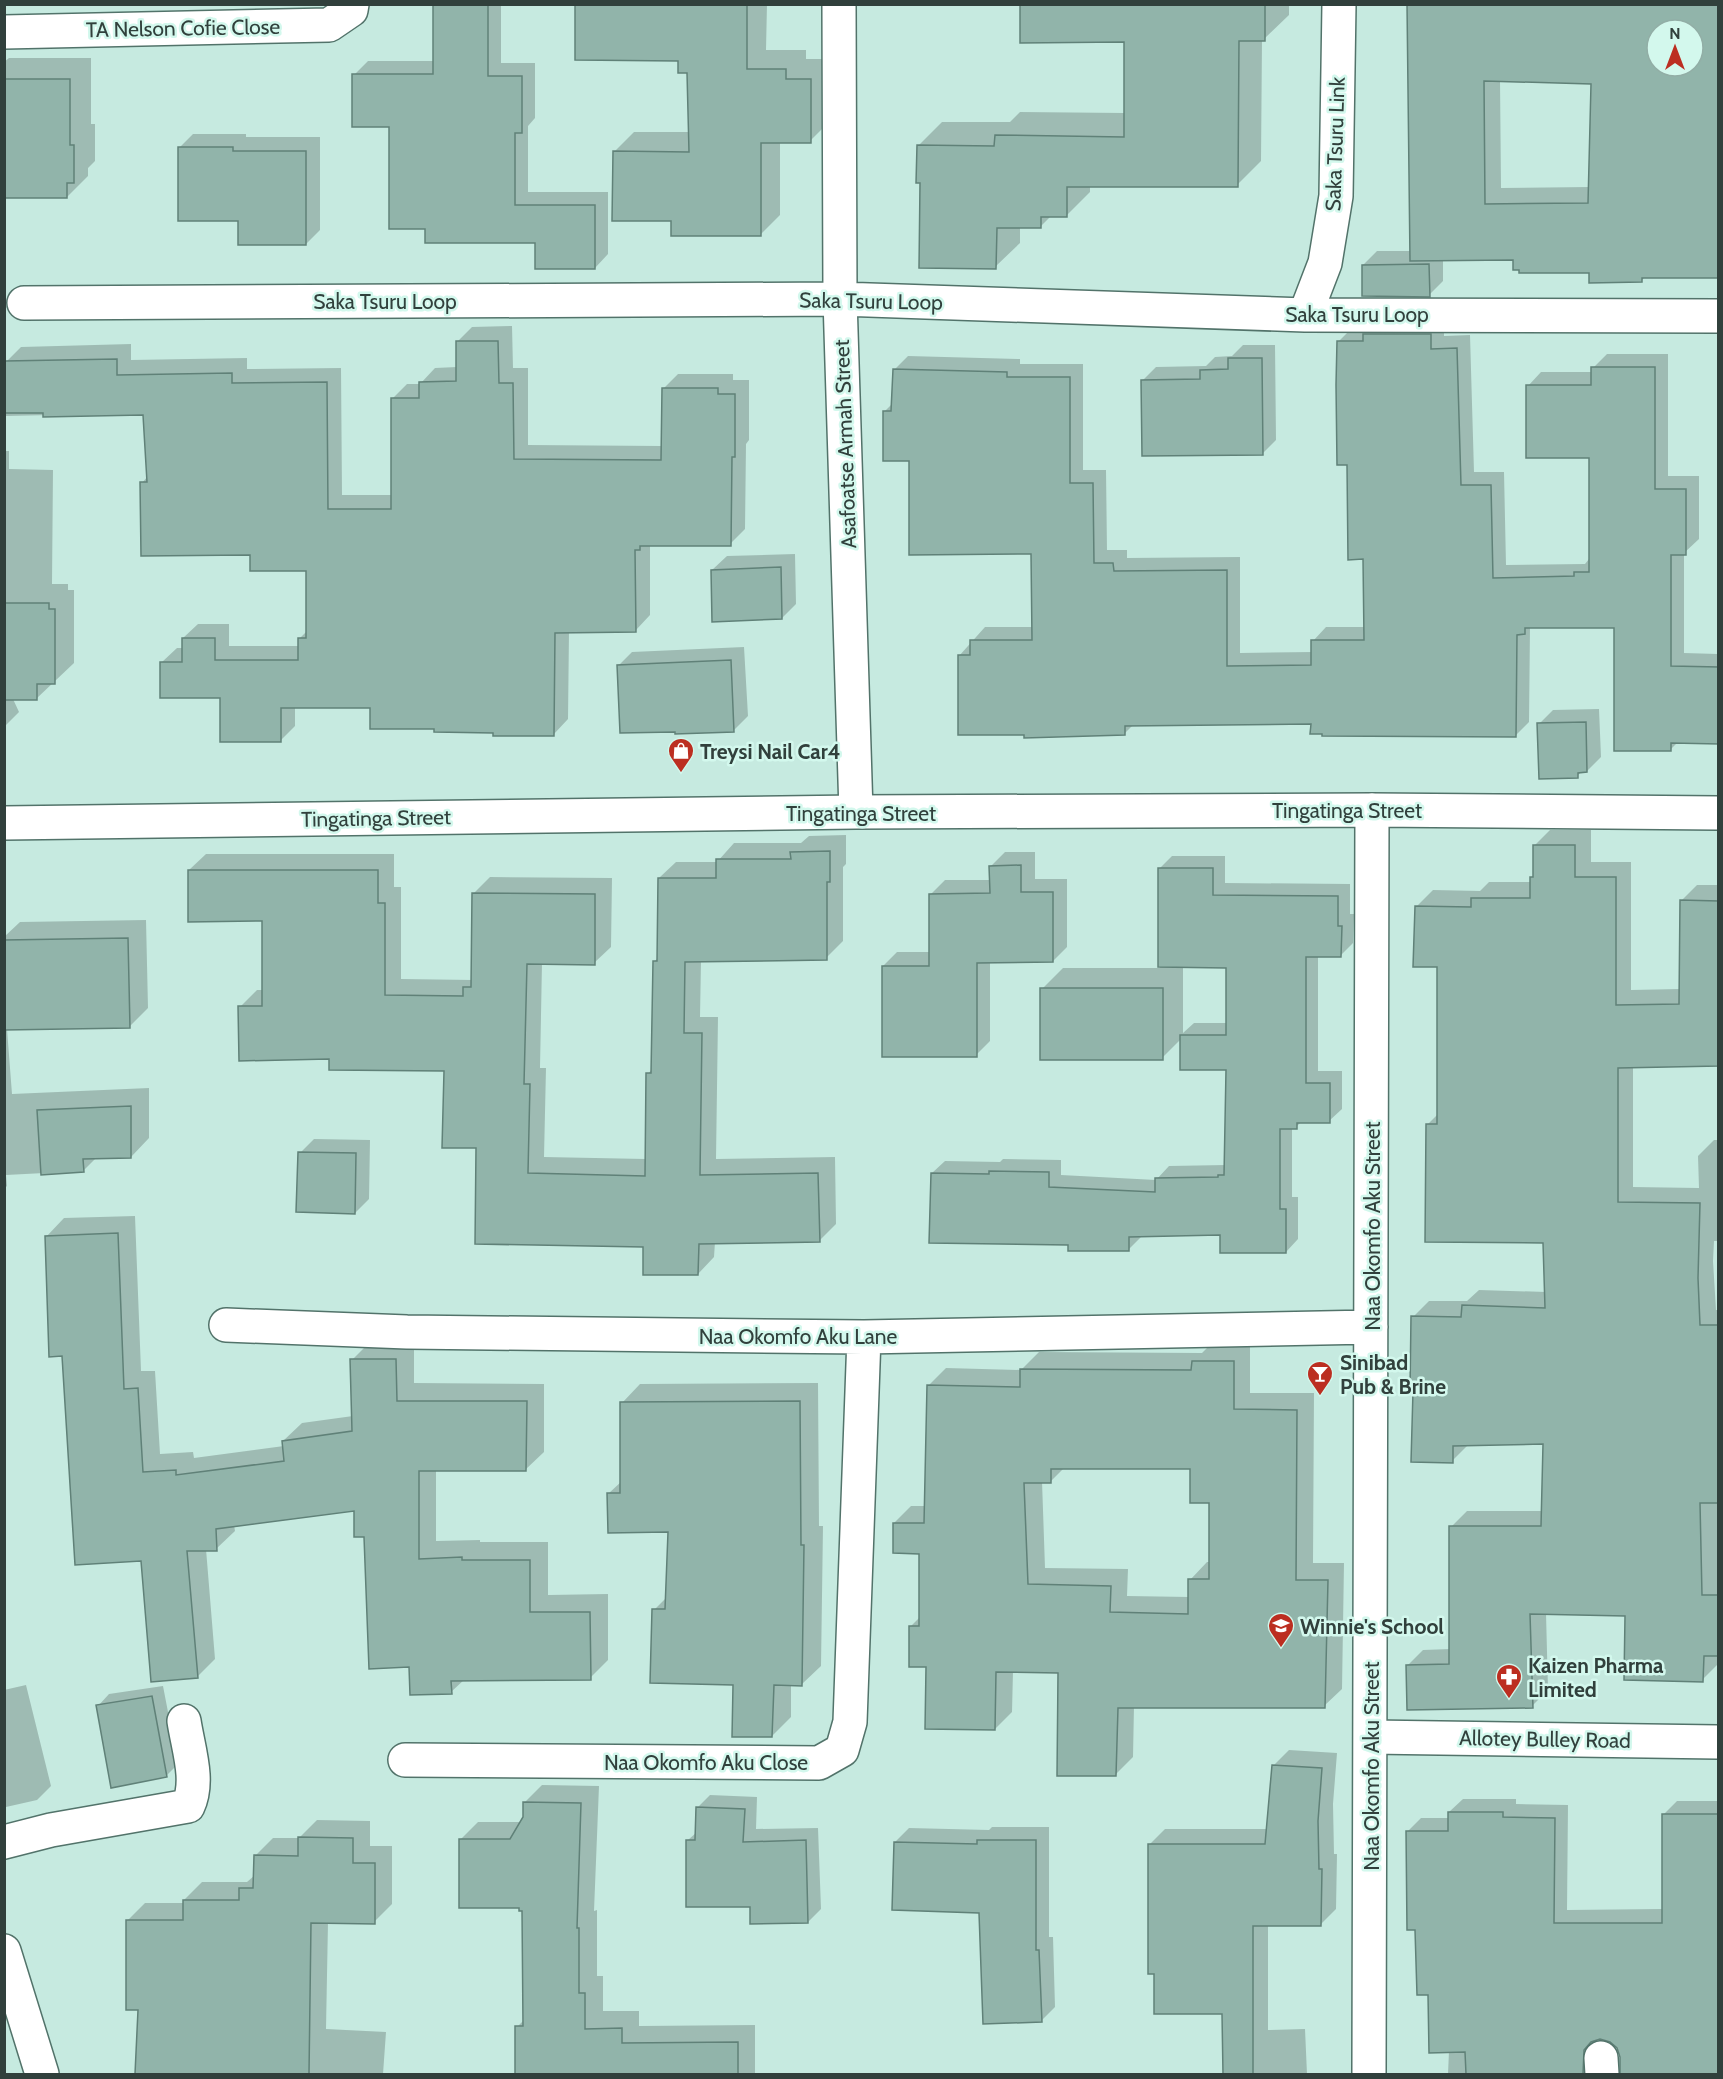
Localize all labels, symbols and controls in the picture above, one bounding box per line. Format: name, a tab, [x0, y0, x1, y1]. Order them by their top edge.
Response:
street label: TA Nelson Cofie Close	[86, 14, 281, 42]
north arrow	[1645, 18, 1705, 78]
text: N	[1669, 24, 1681, 43]
street label: Saka Tsuru Link	[1320, 76, 1350, 212]
street label: Saka Tsuru Loop	[799, 287, 943, 315]
street label: Saka Tsuru Loop	[313, 289, 457, 314]
street label: Saka Tsuru Loop	[1285, 302, 1429, 327]
street label: Asafoatse Armah Street	[829, 339, 861, 549]
shop icon: Treysi Nail Car4	[666, 736, 696, 774]
place label: Treysi Nail Car4	[700, 739, 840, 764]
street label: Tingatinga Street	[1272, 798, 1422, 823]
street label: Tingatinga Street	[786, 801, 936, 826]
street label: Tingatinga Street	[301, 804, 451, 832]
street label: Naa Okomfo Aku Street	[1360, 1121, 1385, 1331]
street label: Naa Okomfo Aku Lane	[699, 1324, 897, 1349]
place label: Sinibad Pub & Brine	[1340, 1350, 1446, 1399]
bar icon: Sinibad Pub & Brine	[1305, 1359, 1335, 1397]
school or university icon: Winnie's School	[1266, 1611, 1296, 1649]
place label: Winnie's School	[1300, 1614, 1444, 1639]
place label: Kaizen Pharma Limited	[1528, 1653, 1664, 1702]
street label: Naa Okomfo Aku Street	[1359, 1661, 1384, 1871]
pharmacy icon: Kaizen Pharma Limited	[1494, 1662, 1524, 1700]
street label: Allotey Bulley Road	[1459, 1725, 1631, 1753]
street label: Naa Okomfo Aku Close	[604, 1750, 808, 1775]

